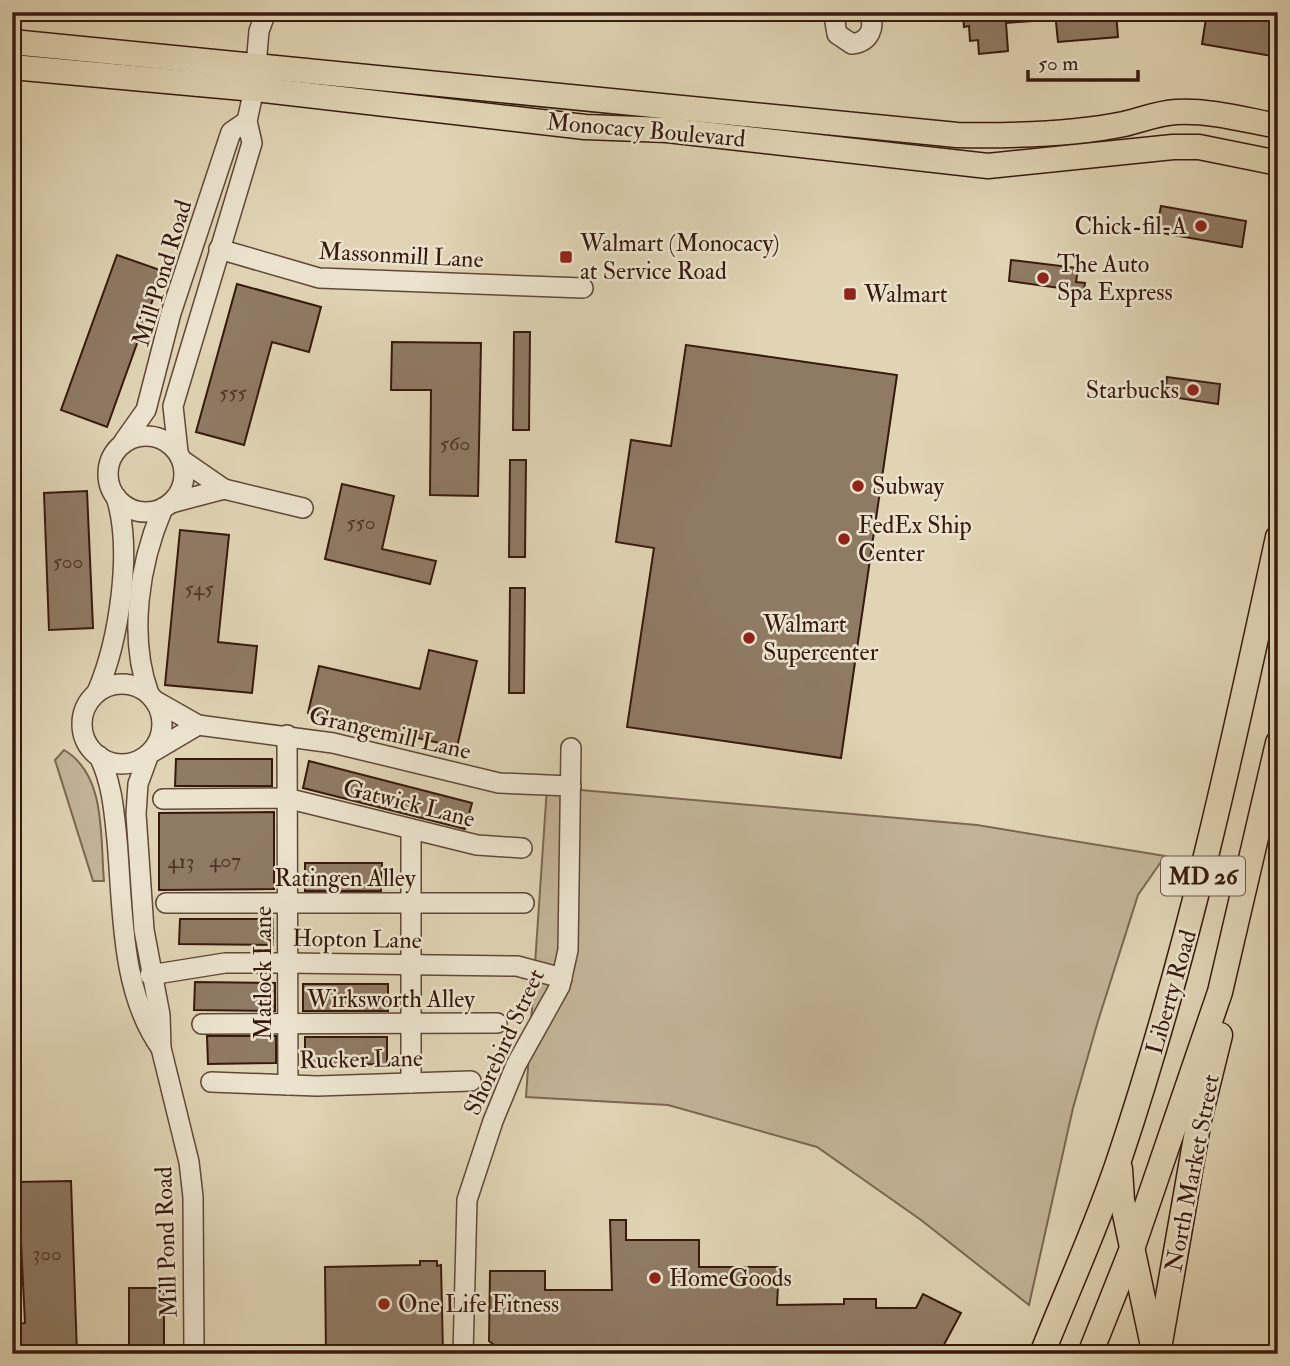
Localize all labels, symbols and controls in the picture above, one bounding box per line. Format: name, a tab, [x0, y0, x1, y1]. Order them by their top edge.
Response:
scale bar	[1028, 38, 1138, 82]
text: 50 m	[1038, 50, 1079, 77]
street label: Monocacy Boulevard	[545, 106, 747, 155]
street label: Mill Pond Road	[126, 196, 199, 350]
place label: Chick-fil-A	[1074, 211, 1187, 242]
marker: Chick-fil-A	[1193, 218, 1209, 234]
place label: Walmart (Monocacy) at Service Road	[579, 228, 780, 287]
street label: Massonmill Lane	[318, 236, 484, 275]
marker: Walmart (Monocacy) at Service Road	[558, 249, 574, 265]
place label: The Auto Spa Express	[1057, 249, 1173, 308]
marker: The Auto Spa Express	[1035, 270, 1051, 286]
place label: Walmart	[863, 279, 948, 310]
marker: Walmart	[842, 286, 858, 302]
place label: Starbucks	[1086, 375, 1179, 406]
house number: 555	[219, 379, 248, 406]
marker: Starbucks	[1185, 382, 1201, 398]
house number: 560	[440, 430, 470, 457]
place label: Subway	[872, 471, 945, 502]
marker: Subway	[850, 478, 866, 494]
house number: 550	[346, 509, 376, 536]
place label: FedEx Ship Center	[858, 510, 972, 569]
marker: FedEx Ship Center	[836, 531, 852, 547]
house number: 500	[53, 548, 83, 575]
house number: 545	[184, 575, 214, 602]
place label: Walmart Supercenter	[762, 609, 878, 668]
marker: Walmart Supercenter	[741, 630, 757, 646]
street label: Grangemill Lane	[306, 700, 474, 767]
street label: Gatwick Lane	[340, 772, 478, 835]
house number: 407	[209, 847, 241, 874]
house number: 413	[168, 848, 194, 875]
road number: MD 26	[1161, 856, 1245, 896]
street label: Ratingen Alley	[275, 863, 416, 894]
street label: Matlock Lane	[248, 906, 279, 1040]
street label: Hopton Lane	[292, 923, 422, 956]
street label: Liberty Road	[1139, 926, 1204, 1058]
street label: Shorebird Street	[457, 964, 552, 1120]
street label: Wirksworth Alley	[306, 984, 475, 1015]
street label: Rucker Lane	[299, 1043, 423, 1076]
street label: North Market Street	[1158, 1072, 1227, 1274]
street label: Mill Pond Road	[148, 1166, 185, 1318]
house number: 300	[32, 1240, 62, 1267]
place label: HomeGoods	[669, 1263, 792, 1294]
marker: HomeGoods	[647, 1270, 663, 1286]
place label: One Life Fitness	[398, 1289, 559, 1320]
marker: One Life Fitness	[376, 1296, 392, 1312]

